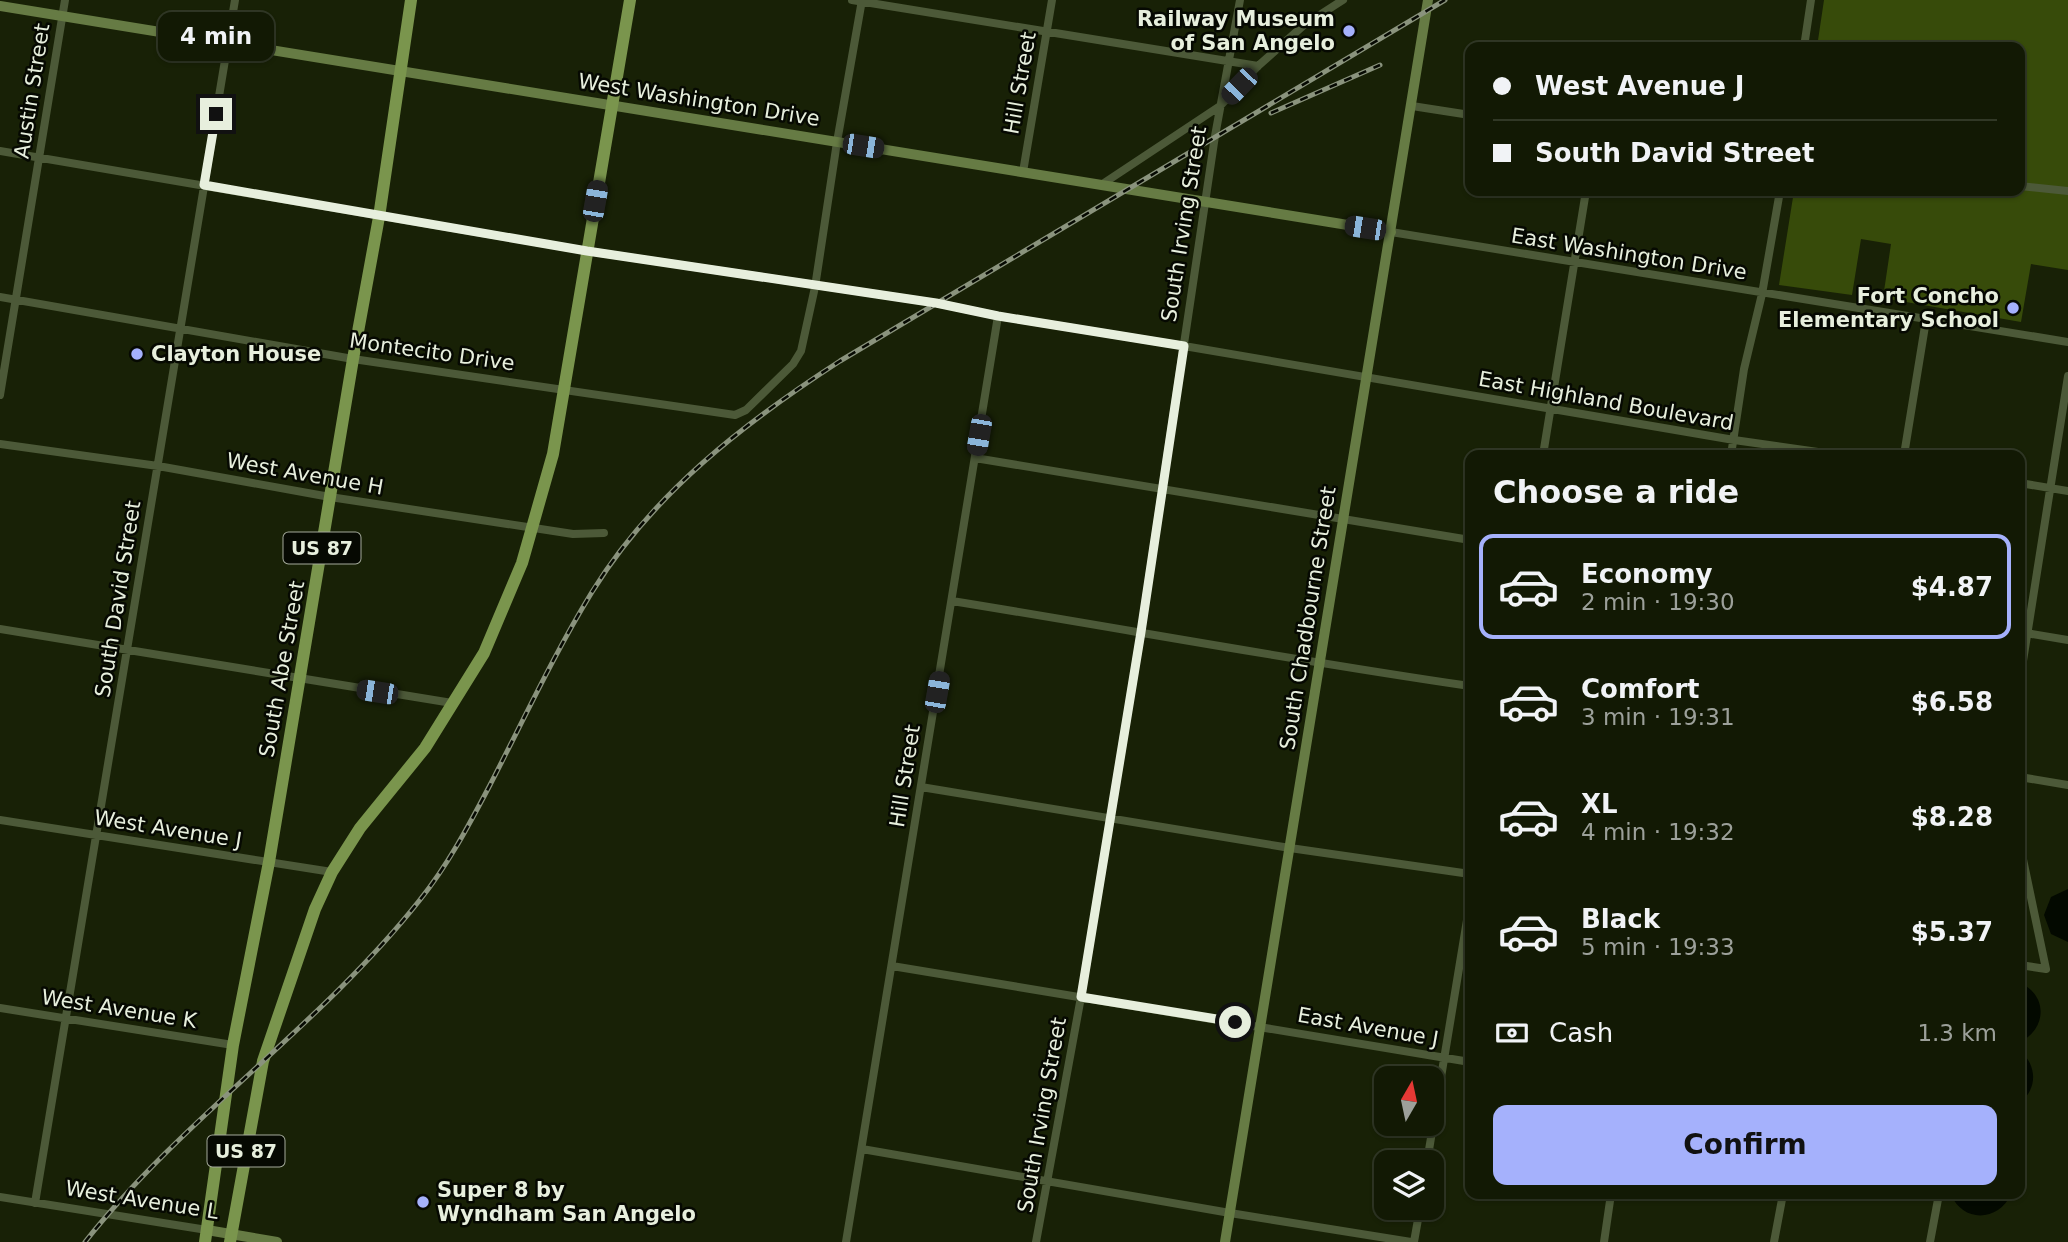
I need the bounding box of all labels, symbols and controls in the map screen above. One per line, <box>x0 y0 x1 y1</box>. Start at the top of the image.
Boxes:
place label: Railway Museum of San Angelo <box>1137 7 1335 55</box>
callout: 4 min <box>158 12 274 61</box>
street label: Austin Street <box>9 22 55 160</box>
text: 4 min <box>180 23 252 49</box>
marker: Railway Museum of San Angelo <box>1341 23 1357 39</box>
street label: Hill Street <box>999 30 1041 136</box>
car <box>1217 64 1262 108</box>
street label: West Washington Drive <box>576 69 822 131</box>
text: West Avenue J <box>1535 71 1745 101</box>
route end <box>200 98 232 130</box>
street label: South Irving Street <box>1157 124 1211 324</box>
car <box>841 132 886 160</box>
text: South David Street <box>1535 138 1814 168</box>
car <box>582 178 609 224</box>
car <box>1343 214 1388 242</box>
street label: East Washington Drive <box>1510 224 1748 284</box>
place label: Fort Concho Elementary School <box>1778 284 1999 332</box>
marker: Fort Concho Elementary School <box>2005 300 2021 316</box>
street label: Montecito Drive <box>348 329 516 375</box>
place label: Clayton House <box>151 342 321 366</box>
marker: Clayton House <box>129 346 145 362</box>
street label: East Highland Boulevard <box>1477 367 1735 435</box>
car <box>966 412 993 458</box>
street label: West Avenue H <box>225 448 385 500</box>
text: Choose a ride <box>1493 473 1739 511</box>
street label: South Chadbourne Street <box>1275 485 1341 751</box>
street label: South David Street <box>91 499 145 699</box>
road number: US 87 <box>284 533 360 564</box>
icon: car <box>1497 555 1560 618</box>
text: Economy <box>1581 559 1712 589</box>
text: $4.87 <box>1911 572 1993 602</box>
street label: South Abe Street <box>255 579 309 759</box>
text: 2 min · 19:30 <box>1581 589 1735 615</box>
car <box>924 669 951 715</box>
icon: car <box>1497 670 1560 733</box>
text: Comfort <box>1581 674 1699 704</box>
car <box>355 678 400 706</box>
text: $6.58 <box>1911 687 1993 717</box>
text: 3 min · 19:31 <box>1581 704 1735 730</box>
street label: Hill Street <box>885 723 925 829</box>
icon: car <box>1497 785 1560 848</box>
text: XL <box>1581 789 1618 819</box>
text: $8.28 <box>1911 802 1993 832</box>
street label: West Avenue J <box>92 805 244 853</box>
text: 4 min · 19:32 <box>1581 819 1735 845</box>
icon: car <box>1497 900 1560 963</box>
text: Black <box>1581 904 1660 934</box>
text: $5.37 <box>1911 917 1993 947</box>
text: 5 min · 19:33 <box>1581 934 1735 960</box>
street label: West Avenue K <box>40 985 200 1033</box>
street label: East Avenue J <box>1296 1003 1440 1051</box>
route start <box>1219 1006 1251 1038</box>
icon: cash <box>1493 1014 1531 1052</box>
street label: South Irving Street <box>1013 1015 1071 1215</box>
text: Cash <box>1549 1018 1613 1048</box>
text: 1.3 km <box>1917 1020 1997 1046</box>
north arrow <box>1374 1066 1444 1136</box>
map controls <box>1374 1066 1444 1220</box>
button: Confirm <box>1493 1105 1997 1185</box>
road number: US 87 <box>208 1135 284 1166</box>
button: layers <box>1374 1150 1444 1220</box>
street label: West Avenue L <box>64 1176 221 1224</box>
place label: Super 8 by Wyndham San Angelo <box>437 1178 696 1226</box>
marker: Super 8 by Wyndham San Angelo <box>415 1194 431 1210</box>

